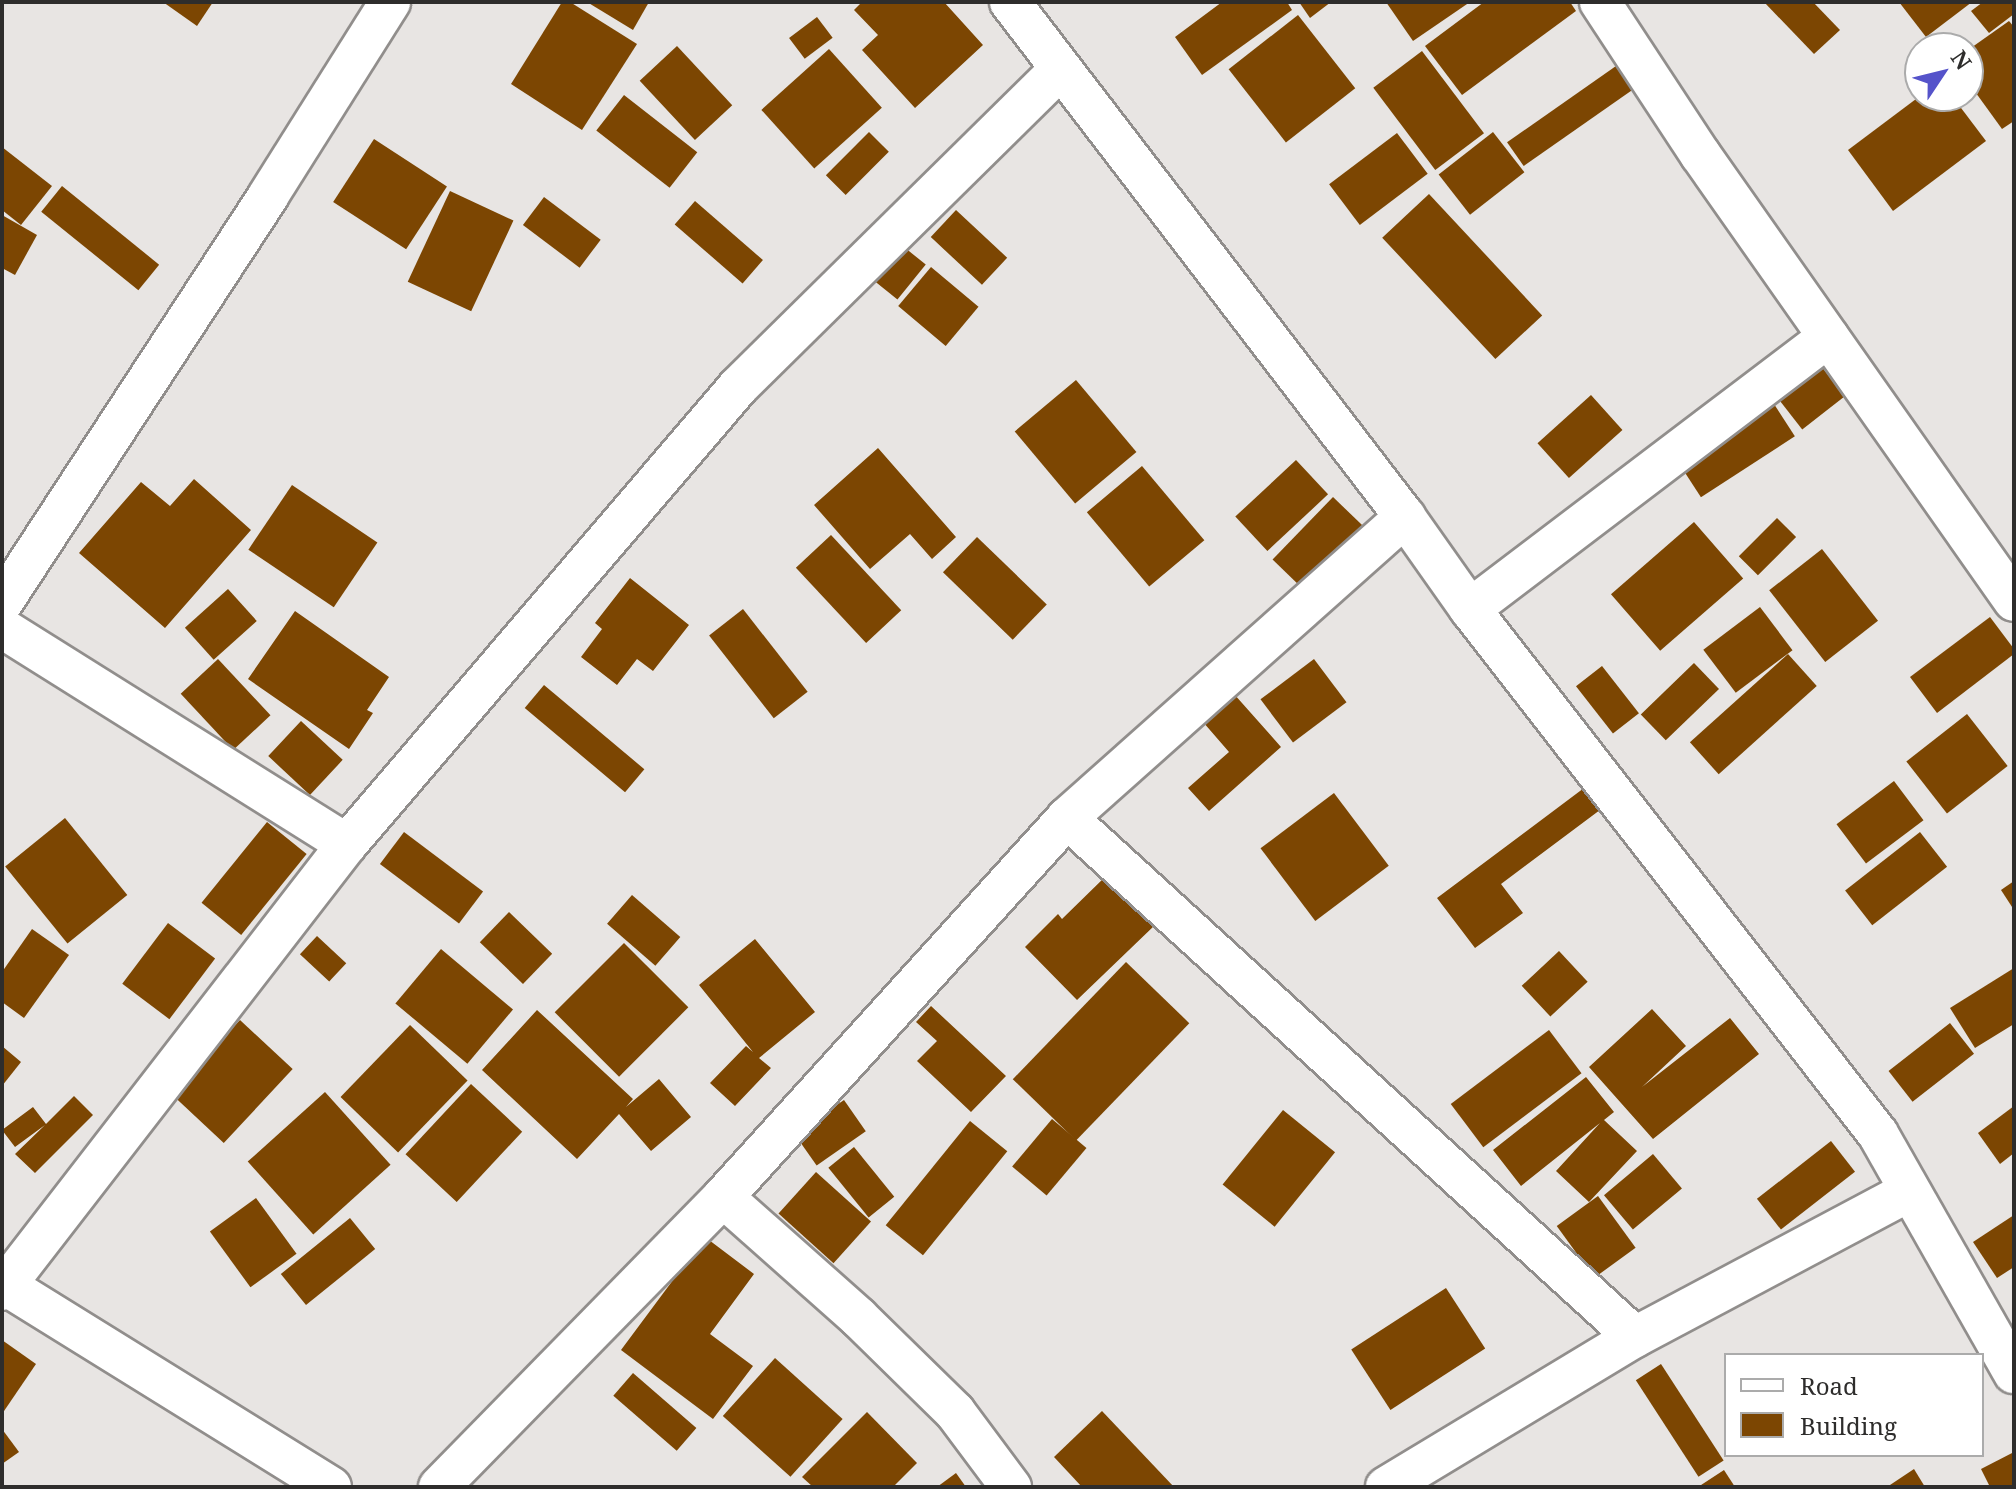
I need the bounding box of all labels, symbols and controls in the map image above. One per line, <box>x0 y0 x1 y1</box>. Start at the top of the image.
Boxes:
north arrow <box>1904 32 1984 112</box>
text: N <box>1945 44 1979 75</box>
legend <box>1724 1353 1984 1457</box>
text: Road <box>1800 1369 1858 1402</box>
text: Building <box>1800 1409 1897 1442</box>

